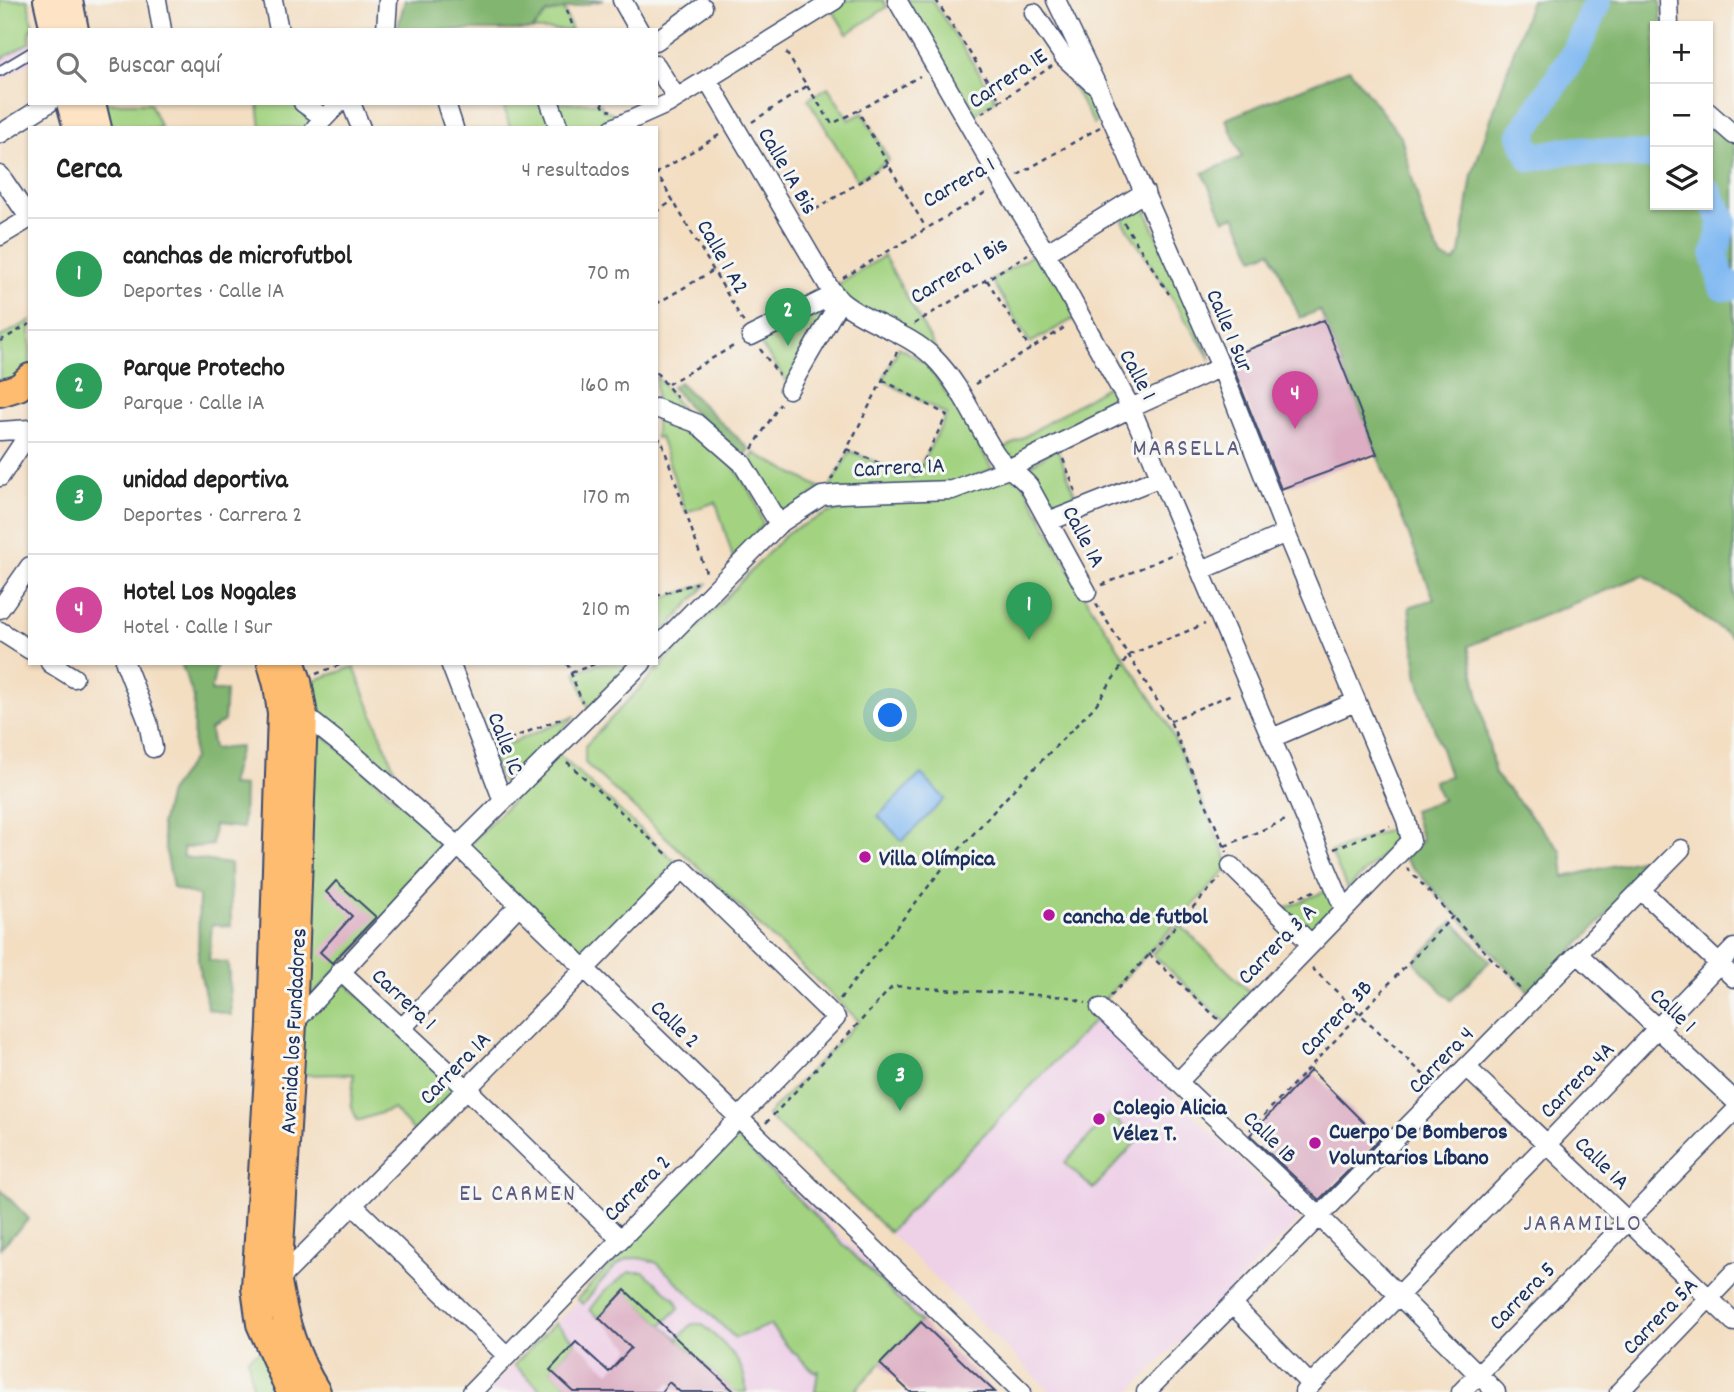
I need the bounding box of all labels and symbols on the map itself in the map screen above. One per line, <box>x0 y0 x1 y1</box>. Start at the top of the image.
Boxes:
street label: Carrera 1E <box>963 41 1056 119</box>
street label: Calle 1A Bis <box>748 122 824 222</box>
street label: Carrera 1 <box>917 150 1002 218</box>
street label: Calle 1 A2 <box>686 214 756 301</box>
street label: Carrera 1 Bis <box>905 230 1015 314</box>
street label: Calle 1 Sur <box>1196 285 1260 378</box>
pin: 2 <box>765 288 811 346</box>
street label: Calle 1 <box>1109 344 1163 407</box>
pin: 4 <box>1272 371 1318 429</box>
district label: MARSELLA <box>1132 433 1242 467</box>
street label: Carrera 1A <box>853 451 946 488</box>
street label: Calle 1A <box>1052 501 1112 575</box>
pin: 1 <box>1006 582 1052 640</box>
your location <box>873 698 907 732</box>
street label: Calle 1C <box>477 708 531 780</box>
place label: Villa Olímpica <box>879 844 996 877</box>
marker: Villa Olímpica <box>857 849 873 865</box>
street label: Carrera 3 A <box>1231 897 1326 994</box>
place label: cancha de futbol <box>1063 902 1208 935</box>
marker: cancha de futbol <box>1041 907 1057 923</box>
street label: Avenida los Fundadores <box>274 927 317 1135</box>
street label: Carrera 1 <box>362 962 443 1040</box>
street label: Carrera 3B <box>1293 973 1382 1065</box>
street label: Calle 1 <box>1641 981 1702 1042</box>
street label: Calle 2 <box>641 993 706 1058</box>
street label: Carrera 4 <box>1402 1020 1483 1103</box>
street label: Carrera 1A <box>413 1025 500 1114</box>
street label: Carrera 4A <box>1533 1035 1624 1127</box>
pin: 3 <box>877 1053 923 1111</box>
place label: Colegio Alicia Vélez T. <box>1113 1093 1228 1152</box>
street label: Calle 1B <box>1234 1104 1303 1173</box>
marker: Colegio Alicia Vélez T. <box>1091 1111 1107 1127</box>
place label: Cuerpo De Bomberos Voluntarios Líbano <box>1329 1117 1508 1176</box>
street label: Calle 1A <box>1565 1130 1636 1199</box>
marker: Cuerpo De Bomberos Voluntarios Líbano <box>1307 1135 1323 1151</box>
street label: Carrera 2 <box>597 1148 680 1231</box>
district label: EL CARMEN <box>459 1178 577 1212</box>
district label: JARAMILLO <box>1523 1208 1643 1242</box>
street label: Carrera 5 <box>1482 1256 1565 1339</box>
street label: Carrera 5A <box>1616 1271 1707 1364</box>

